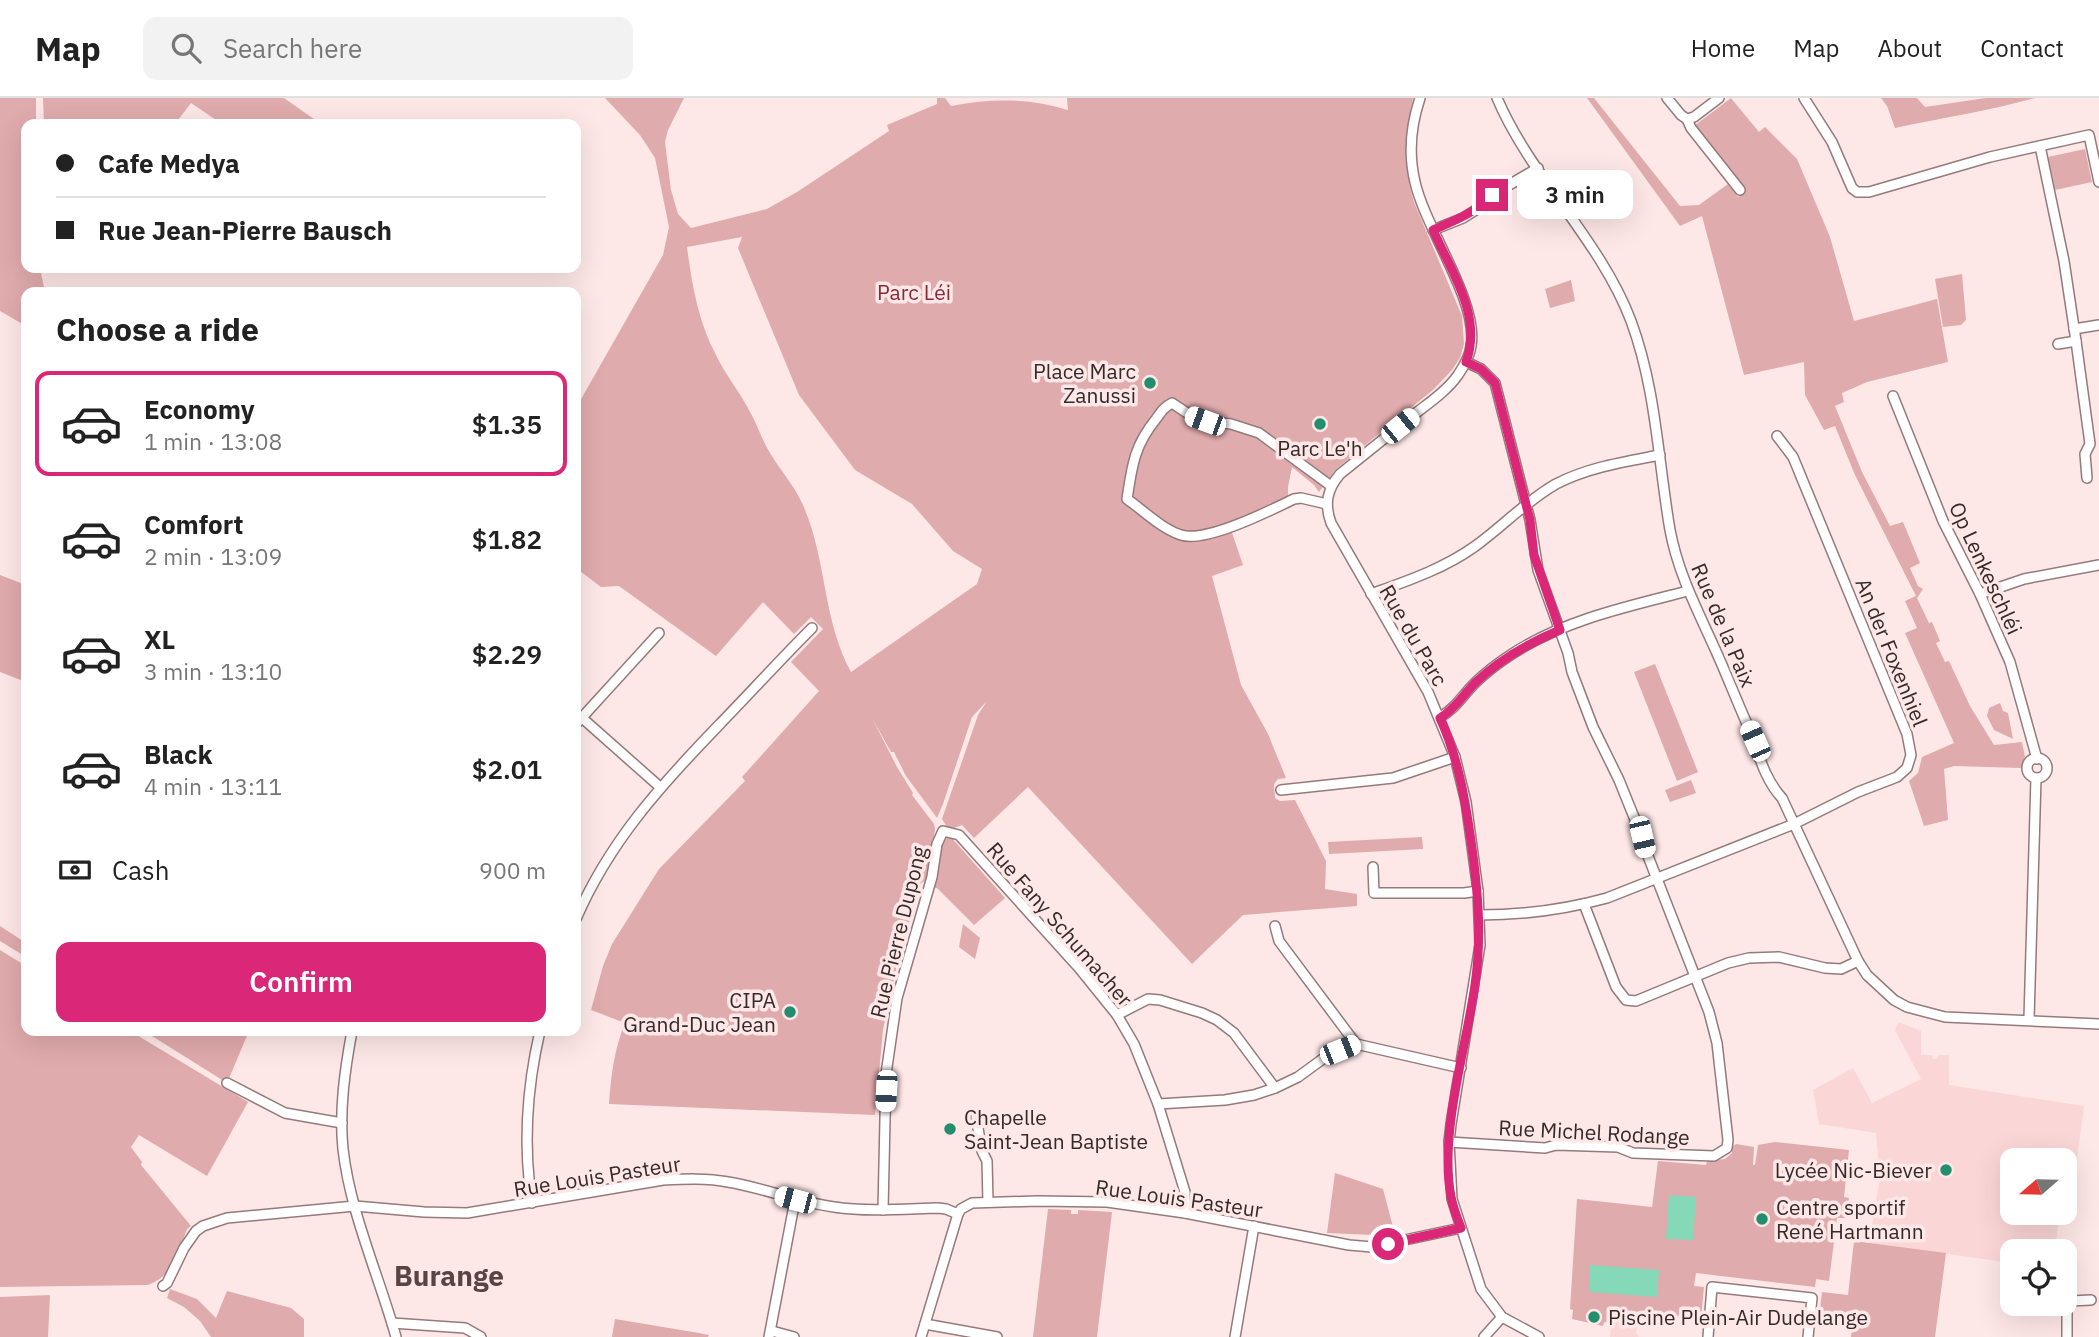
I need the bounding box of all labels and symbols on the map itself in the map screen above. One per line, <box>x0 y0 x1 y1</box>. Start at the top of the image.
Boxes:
callout: 3 min <box>1516 170 1632 220</box>
route end <box>1476 179 1508 211</box>
park label: Parc Léi <box>877 278 951 306</box>
place label: Place Marc Zanussi <box>1033 357 1136 409</box>
marker: Place Marc Zanussi <box>1142 375 1158 391</box>
car <box>1182 404 1229 438</box>
car <box>1378 405 1423 447</box>
marker: Parc Le'h <box>1312 416 1328 432</box>
place label: Parc Le'h <box>1277 434 1363 462</box>
street label: Op Lenkeschléi <box>1943 497 2029 639</box>
street label: Rue de la Paix <box>1685 559 1763 692</box>
street label: An der Foxenhiel <box>1849 574 1935 731</box>
street label: Rue du Parc <box>1374 579 1454 691</box>
car <box>1737 718 1774 764</box>
car <box>1628 814 1657 860</box>
street label: Rue Fany Schumacher <box>981 836 1139 1012</box>
street label: Rue Pierre Dupong <box>863 843 933 1021</box>
place label: CIPA Grand-Duc Jean <box>623 986 776 1038</box>
marker: CIPA Grand-Duc Jean <box>782 1004 798 1020</box>
car <box>1317 1032 1364 1068</box>
car <box>875 1069 898 1113</box>
place label: Chapelle Saint-Jean Baptiste <box>964 1103 1148 1155</box>
street label: Rue Michel Rodange <box>1498 1113 1690 1151</box>
marker: Chapelle Saint-Jean Baptiste <box>942 1121 958 1137</box>
north arrow <box>2000 1148 2077 1225</box>
street label: Rue Louis Pasteur <box>512 1149 683 1203</box>
place label: Lycée Nic-Biever <box>1775 1156 1932 1184</box>
marker: Lycée Nic-Biever <box>1938 1162 1954 1178</box>
street label: Rue Louis Pasteur <box>1094 1172 1265 1224</box>
car <box>772 1184 819 1216</box>
place label: Centre sportif René Hartmann <box>1776 1193 1924 1245</box>
marker: Centre sportif René Hartmann <box>1754 1211 1770 1227</box>
route start <box>1372 1228 1404 1260</box>
district label: Burange <box>394 1257 504 1294</box>
place label: Piscine Plein-Air Dudelange <box>1608 1303 1868 1331</box>
marker: Piscine Plein-Air Dudelange <box>1586 1309 1602 1325</box>

